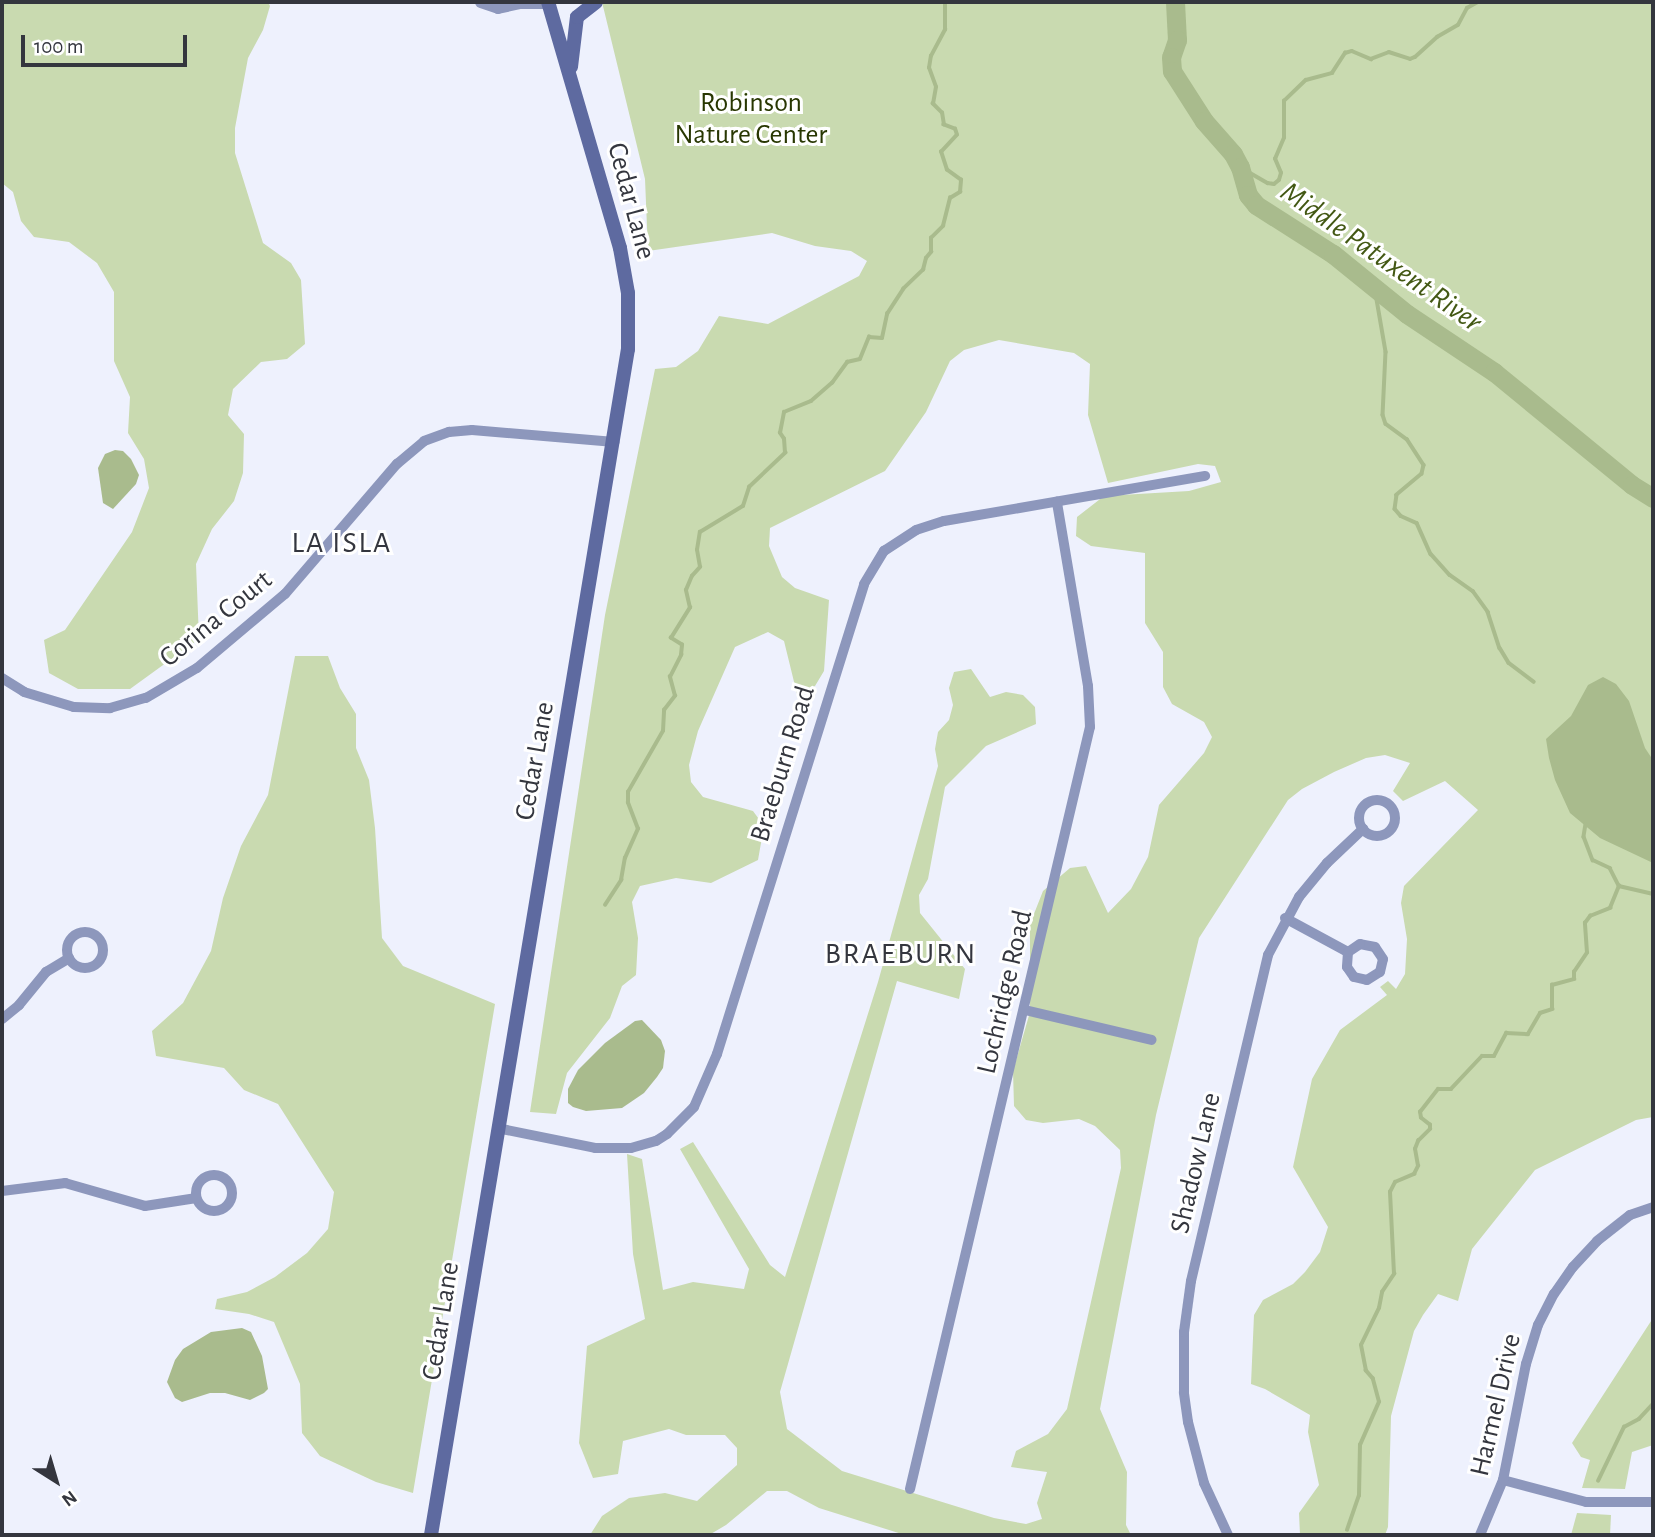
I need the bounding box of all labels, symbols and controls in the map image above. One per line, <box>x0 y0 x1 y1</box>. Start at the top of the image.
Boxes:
scale bar <box>24 21 191 65</box>
text: 100 m <box>34 36 84 57</box>
park label: Robinson Nature Center <box>675 86 827 152</box>
street label: Cedar Lane <box>599 139 663 263</box>
water label: Middle Patuxent River <box>1273 174 1489 340</box>
district label: LA ISLA <box>292 525 392 561</box>
street label: Corina Court <box>153 563 279 675</box>
street label: Braeburn Road <box>743 682 823 846</box>
street label: Cedar Lane <box>508 699 562 823</box>
street label: Lochridge Road <box>970 907 1040 1077</box>
district label: BRAEBURN <box>826 936 976 972</box>
street label: Shadow Lane <box>1163 1089 1229 1237</box>
street label: Cedar Lane <box>415 1259 467 1383</box>
street label: Harmel Drive <box>1463 1330 1529 1480</box>
north arrow <box>21 1446 91 1516</box>
text: N <box>58 1487 80 1510</box>

